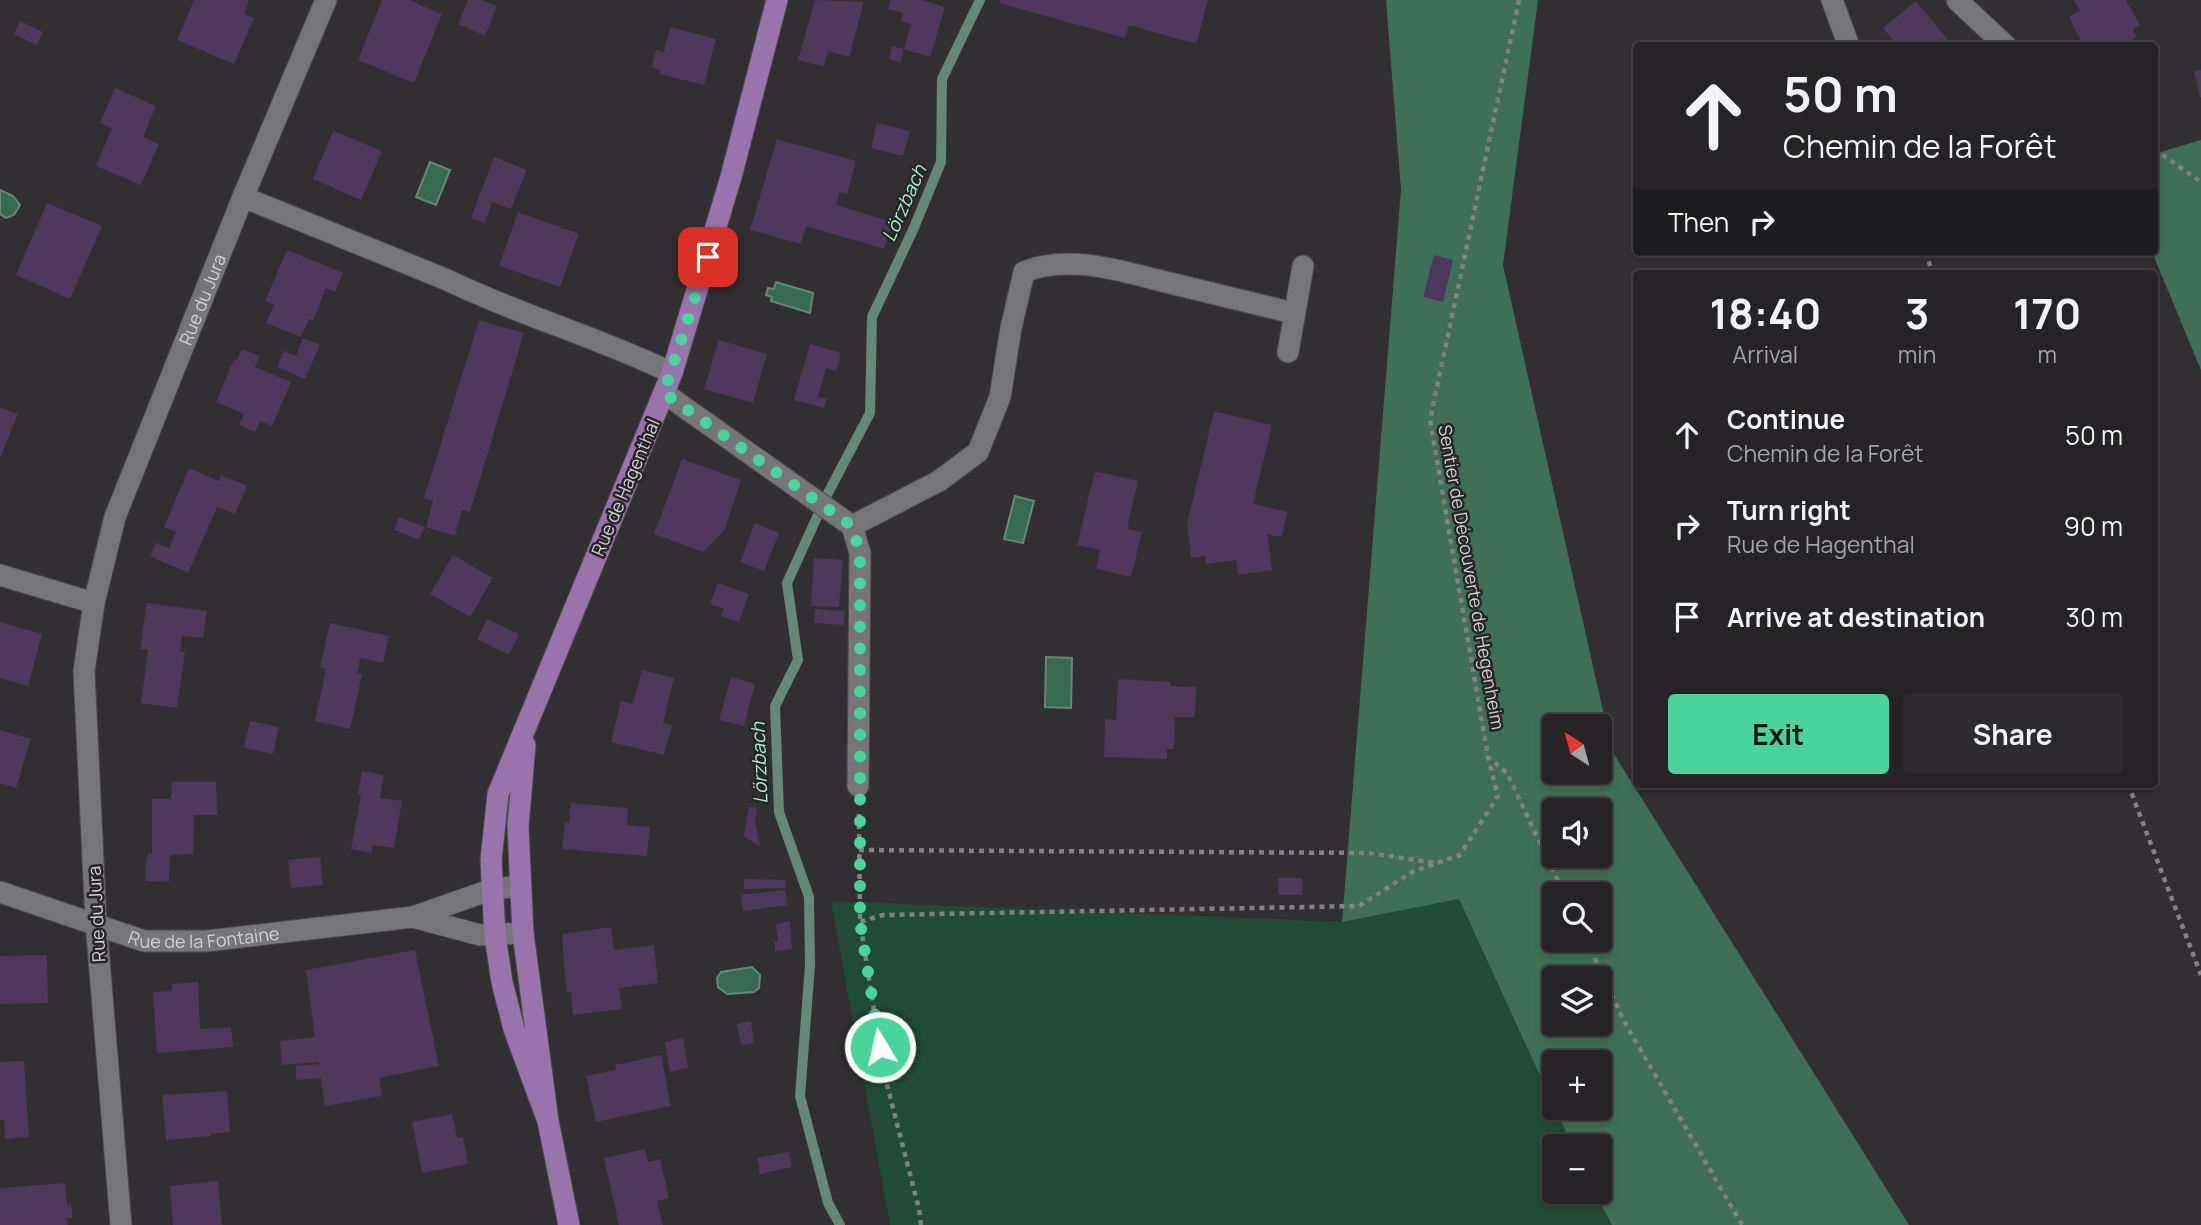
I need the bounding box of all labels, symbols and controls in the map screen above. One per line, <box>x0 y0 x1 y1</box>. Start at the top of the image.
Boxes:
text: 50 m <box>1783 60 1898 127</box>
icon: ahead <box>1668 70 1759 161</box>
text: Chemin de la Forêt <box>1783 124 2056 168</box>
water label: Lörzbach <box>876 160 933 246</box>
icon: right <box>1743 203 1781 241</box>
text: Then <box>1668 204 1729 240</box>
pin <box>678 227 738 287</box>
icon: arrive <box>689 238 727 276</box>
street label: Rue du Jura <box>173 250 231 349</box>
text: 18:40 <box>1710 284 1821 342</box>
text: 3 <box>1905 284 1929 342</box>
text: 170 <box>2013 284 2081 342</box>
text: Arrival <box>1733 338 1798 370</box>
text: min <box>1898 338 1936 370</box>
text: m <box>2037 338 2057 370</box>
text: Continue <box>1727 401 1845 437</box>
street label: Rue de Hagenthal <box>585 415 665 559</box>
icon: ahead <box>1668 416 1706 454</box>
text: 50 m <box>2065 417 2123 453</box>
street label: Sentier de Découverte de Hegenheim <box>1433 423 1511 731</box>
text: Chemin de la Forêt <box>1727 437 1924 469</box>
text: Turn right <box>1727 492 1851 528</box>
icon: right <box>1668 507 1706 545</box>
text: 90 m <box>2064 508 2123 544</box>
text: Rue de Hagenthal <box>1727 528 1915 560</box>
icon: arrive <box>1668 598 1706 636</box>
text: Arrive at destination <box>1727 599 1985 635</box>
text: 30 m <box>2066 599 2123 635</box>
button: Exit <box>1668 694 1889 774</box>
button: Share <box>1903 694 2123 774</box>
north arrow <box>1542 714 1612 784</box>
map controls <box>1542 714 1612 1204</box>
water label: Lörzbach <box>745 721 773 804</box>
button: sound <box>1542 798 1612 868</box>
street label: Rue du Jura <box>81 865 111 963</box>
button: search <box>1542 882 1612 952</box>
street label: Rue de la Fontaine <box>125 921 281 953</box>
button: layers <box>1542 966 1612 1036</box>
position arrow <box>843 1010 917 1084</box>
button: + <box>1542 1050 1612 1120</box>
button: − <box>1542 1134 1612 1204</box>

